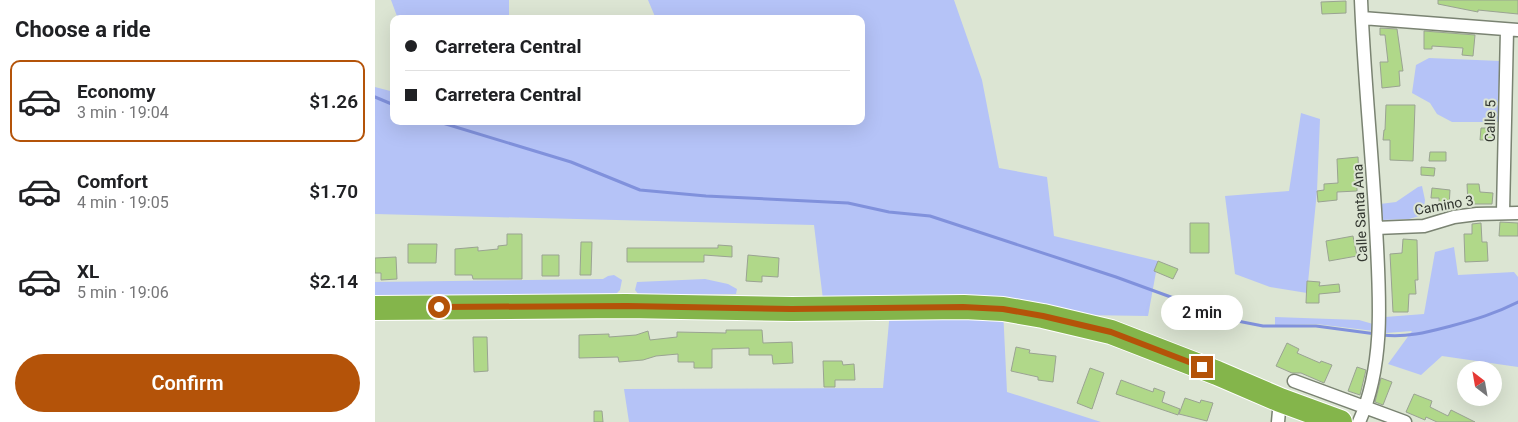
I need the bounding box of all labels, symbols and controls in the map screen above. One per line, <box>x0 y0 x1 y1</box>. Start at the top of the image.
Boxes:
text: Choose a ride <box>15 17 151 42</box>
text: Carretera Central <box>435 35 581 58</box>
icon: car <box>17 79 62 124</box>
text: Economy <box>77 80 156 103</box>
text: Carretera Central <box>435 83 581 106</box>
text: $1.26 <box>309 90 358 113</box>
street label: Calle 5 <box>1482 100 1498 142</box>
text: 3 min · 19:04 <box>77 103 169 122</box>
street label: Calle Santa Ana <box>1349 164 1371 262</box>
icon: car <box>17 169 62 214</box>
text: Comfort <box>77 170 148 193</box>
text: $1.70 <box>309 180 358 203</box>
street label: Camino 3 <box>1413 192 1475 218</box>
text: 4 min · 19:05 <box>77 193 169 212</box>
icon: car <box>17 259 62 304</box>
text: XL <box>77 260 99 283</box>
text: $2.14 <box>309 270 358 293</box>
text: 5 min · 19:06 <box>77 283 169 302</box>
callout: 2 min <box>1161 294 1243 330</box>
route start <box>428 296 450 318</box>
text: 2 min <box>1182 303 1222 322</box>
button: Confirm <box>15 354 360 412</box>
route end <box>1191 356 1213 378</box>
north arrow <box>1457 361 1503 406</box>
map controls <box>1457 361 1502 406</box>

